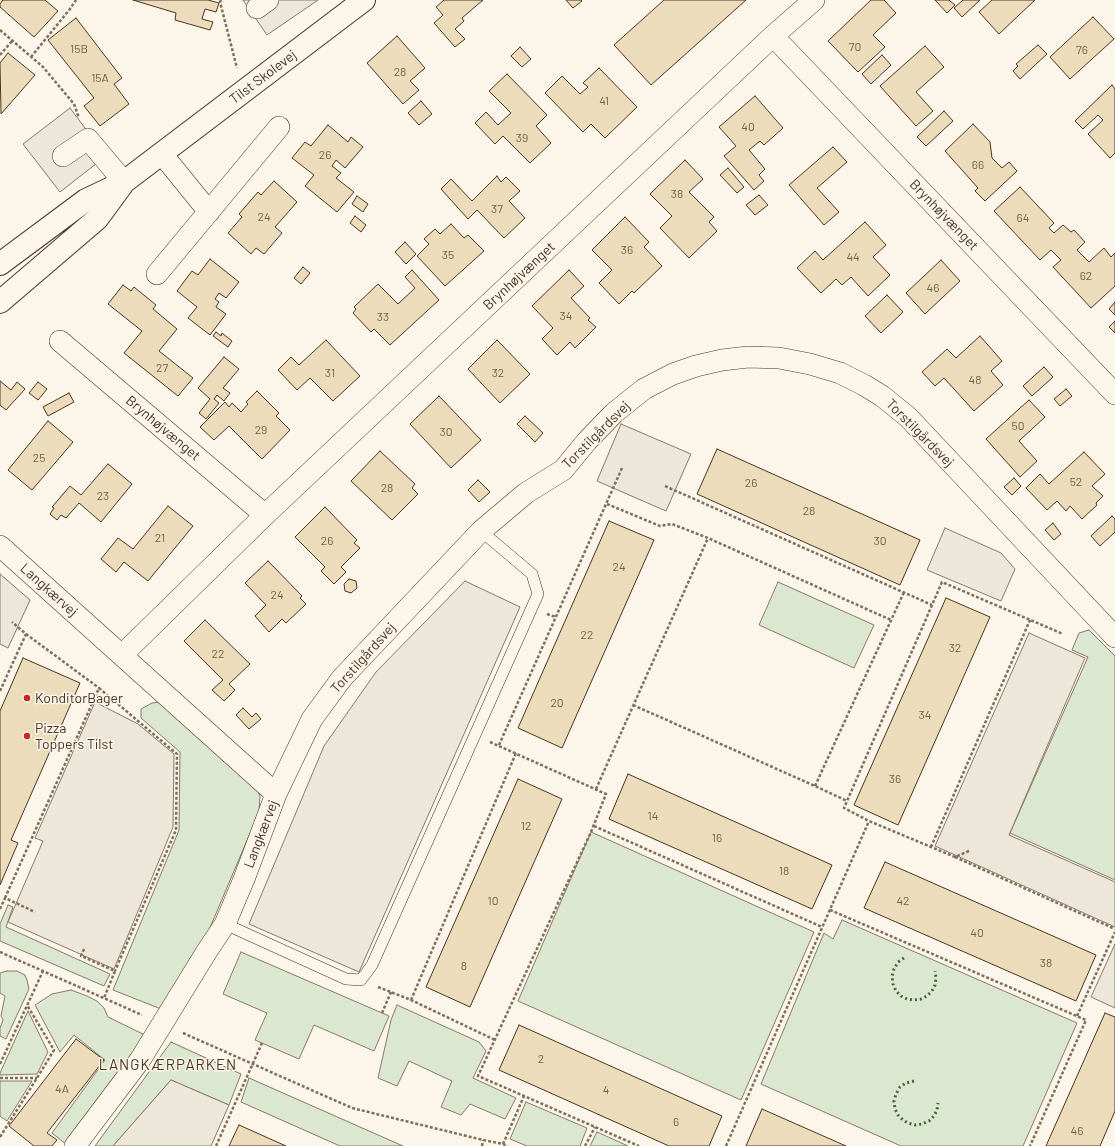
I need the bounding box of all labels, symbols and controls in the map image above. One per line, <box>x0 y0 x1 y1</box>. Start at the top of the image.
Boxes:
house number: 70 <box>849 40 861 54</box>
house number: 15B <box>70 42 88 56</box>
house number: 76 <box>1076 43 1088 57</box>
street label: Tilst Skolevej <box>226 46 300 108</box>
house number: 28 <box>394 65 406 79</box>
house number: 15A <box>91 71 109 85</box>
house number: 41 <box>599 94 609 108</box>
house number: 40 <box>741 120 755 134</box>
house number: 39 <box>516 131 528 145</box>
house number: 26 <box>319 148 331 162</box>
house number: 66 <box>972 158 984 172</box>
street label: Brynhøjvænget <box>906 176 982 254</box>
house number: 38 <box>671 187 683 201</box>
house number: 37 <box>491 202 503 216</box>
house number: 24 <box>257 210 271 224</box>
house number: 64 <box>1017 211 1029 225</box>
street label: Brynhøjvænget <box>480 238 558 314</box>
house number: 36 <box>621 243 633 257</box>
house number: 35 <box>442 248 454 262</box>
house number: 44 <box>846 250 860 264</box>
house number: 62 <box>1080 269 1092 283</box>
house number: 46 <box>927 281 939 295</box>
house number: 34 <box>560 309 572 323</box>
house number: 33 <box>377 310 389 324</box>
house number: 27 <box>156 361 168 375</box>
house number: 31 <box>325 366 335 380</box>
house number: 32 <box>492 366 504 380</box>
house number: 48 <box>969 373 981 387</box>
street label: Brynhøjvænget <box>122 392 204 464</box>
street label: Torstilgårdsvej <box>883 396 957 470</box>
street label: Torstilgårdsvej <box>559 398 633 472</box>
house number: 50 <box>1012 419 1024 433</box>
house number: 29 <box>255 423 267 437</box>
house number: 30 <box>440 425 452 439</box>
house number: 25 <box>33 451 45 465</box>
house number: 52 <box>1070 475 1082 489</box>
house number: 26 <box>745 476 757 490</box>
house number: 28 <box>381 481 393 495</box>
house number: 23 <box>97 489 109 503</box>
house number: 28 <box>803 504 815 518</box>
house number: 21 <box>155 531 165 545</box>
house number: 26 <box>321 534 333 548</box>
house number: 30 <box>874 534 886 548</box>
street label: Langkærvej <box>17 560 81 620</box>
house number: 24 <box>612 560 626 574</box>
house number: 24 <box>270 588 284 602</box>
street label: Torstilgårdsvej <box>327 619 399 697</box>
house number: 22 <box>581 628 593 642</box>
house number: 32 <box>949 641 961 655</box>
house number: 22 <box>212 647 224 661</box>
place label: KonditorBager <box>35 690 123 706</box>
marker: KonditorBager <box>22 693 32 703</box>
house number: 20 <box>550 696 564 710</box>
house number: 34 <box>919 708 931 722</box>
place label: Pizza Toppers Tilst <box>35 720 113 752</box>
marker: Pizza Toppers Tilst <box>22 731 32 741</box>
house number: 36 <box>889 772 901 786</box>
street label: Langkærvej <box>240 798 282 870</box>
house number: 14 <box>648 809 658 823</box>
house number: 12 <box>521 819 531 833</box>
house number: 16 <box>712 831 722 845</box>
house number: 18 <box>779 864 789 878</box>
house number: 10 <box>488 894 498 908</box>
house number: 42 <box>896 894 910 908</box>
house number: 40 <box>970 926 984 940</box>
house number: 38 <box>1040 956 1052 970</box>
house number: 8 <box>461 959 467 973</box>
house number: 2 <box>538 1052 544 1066</box>
district label: LANGKÆRPARKEN <box>99 1056 237 1074</box>
house number: 4A <box>55 1082 69 1096</box>
house number: 4 <box>603 1083 609 1097</box>
house number: 6 <box>673 1115 679 1129</box>
house number: 46 <box>1071 1124 1083 1138</box>

